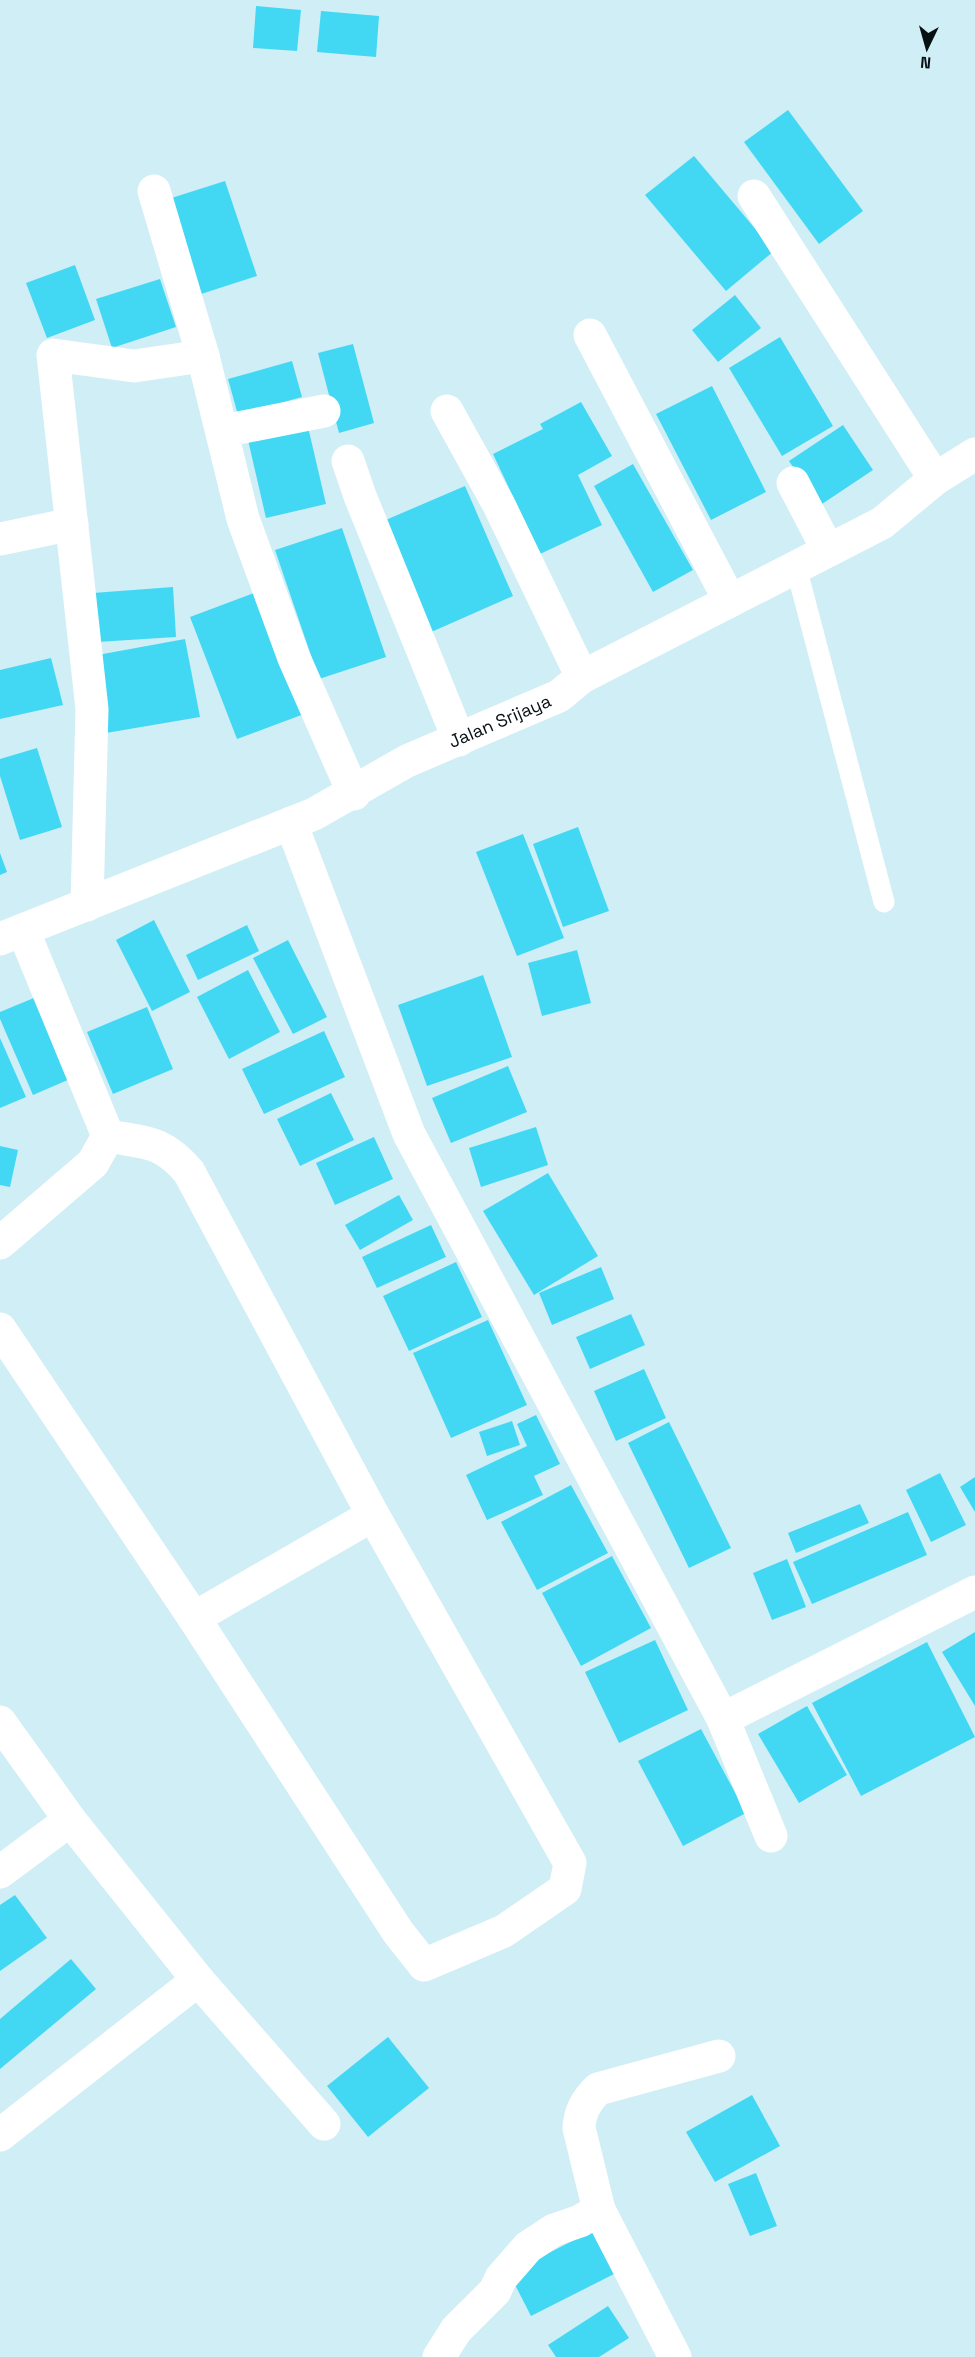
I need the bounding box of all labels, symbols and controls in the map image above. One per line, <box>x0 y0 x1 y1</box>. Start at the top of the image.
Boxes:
north arrow <box>897 18 957 78</box>
text: N <box>919 52 932 73</box>
street label: Jalan Srijaya <box>445 689 554 753</box>

